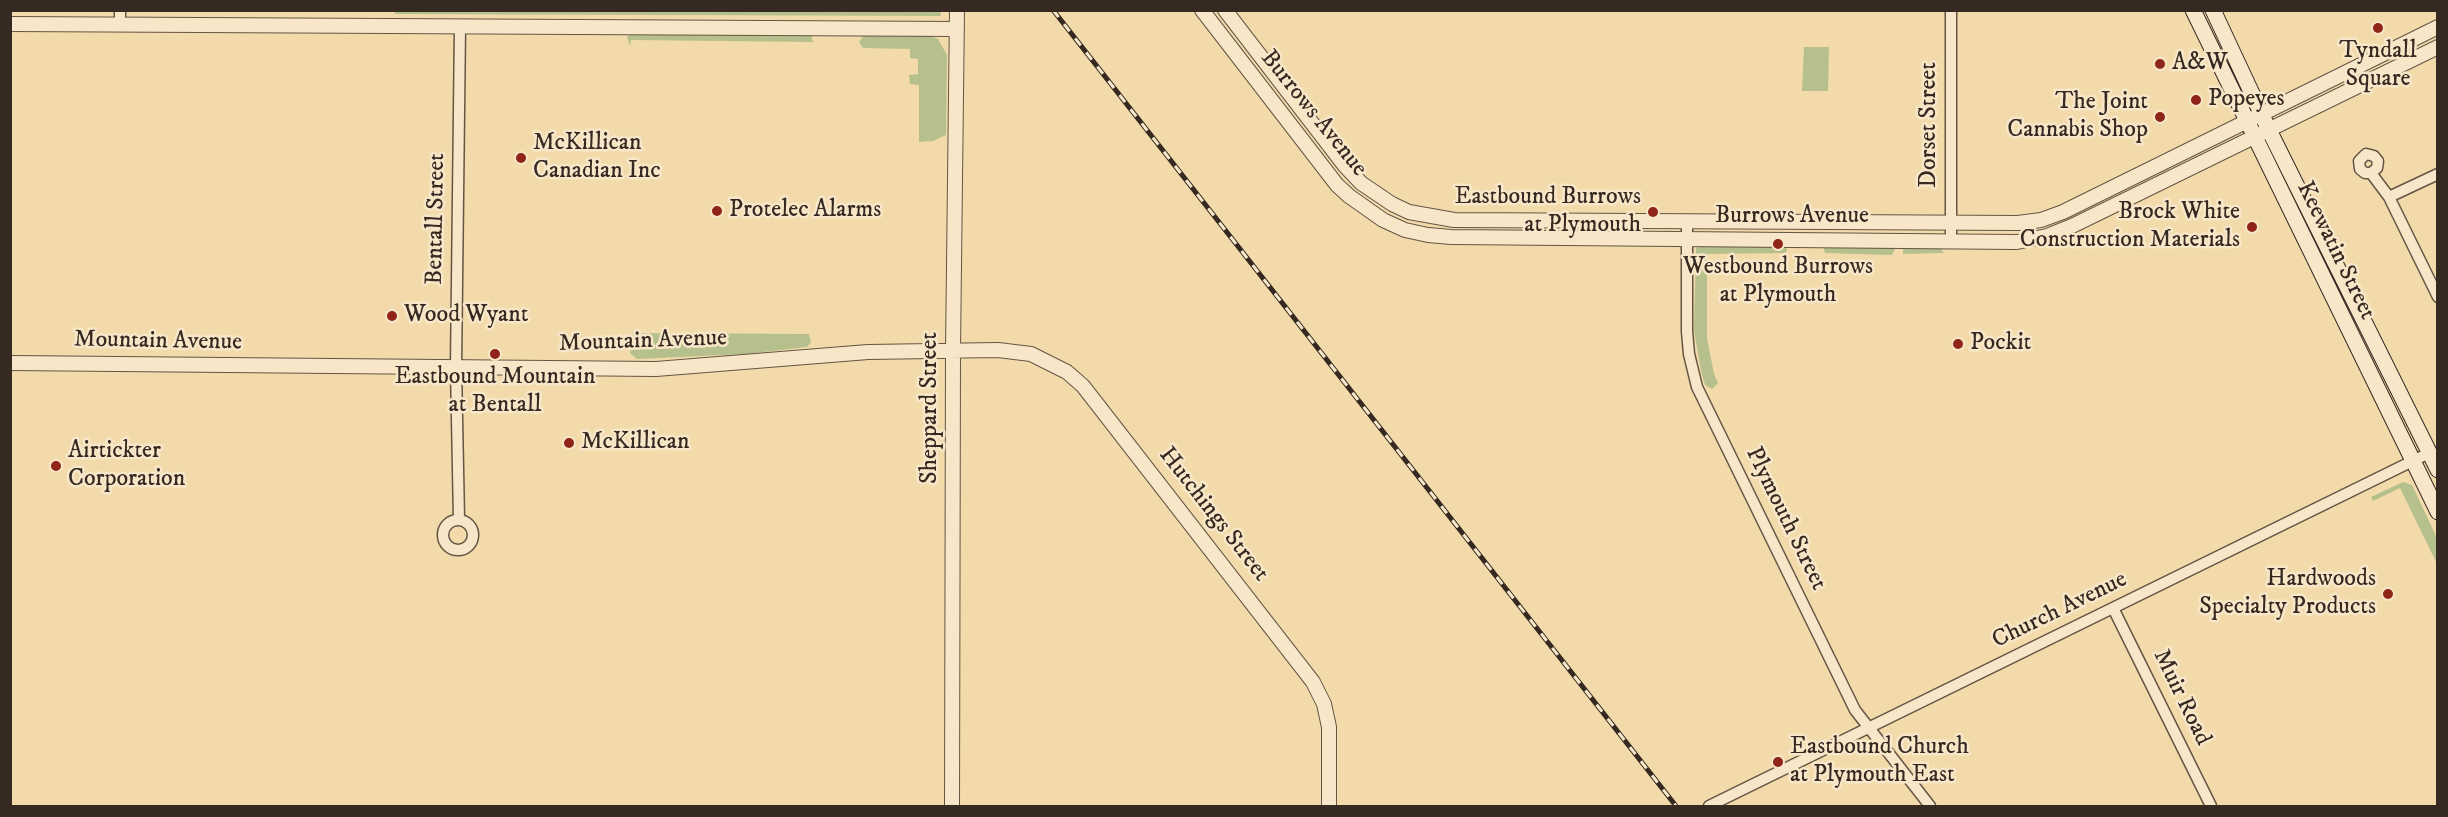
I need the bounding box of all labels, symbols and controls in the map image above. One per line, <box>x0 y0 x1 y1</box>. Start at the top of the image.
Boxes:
marker: Tyndall Square <box>2371 21 2385 35</box>
place label: Tyndall Square <box>2339 38 2417 94</box>
street label: Burrows Avenue <box>1253 45 1373 183</box>
place label: A&W <box>2172 50 2228 78</box>
marker: A&W <box>2153 57 2167 71</box>
street label: Dorset Street <box>1916 62 1944 188</box>
place label: Popeyes <box>2208 86 2284 114</box>
place label: The Joint Cannabis Shop <box>2007 89 2148 145</box>
marker: Popeyes <box>2189 93 2203 107</box>
marker: The Joint Cannabis Shop <box>2153 110 2167 124</box>
place label: McKillican Canadian Inc <box>533 130 661 186</box>
marker: McKillican Canadian Inc <box>514 151 528 165</box>
street label: Bentall Street <box>421 153 453 285</box>
street label: Keewatin Street <box>2289 177 2381 325</box>
place label: Eastbound Burrows at Plymouth <box>1454 184 1641 240</box>
place label: Protelec Alarms <box>729 197 881 225</box>
place label: Brock White Construction Materials <box>2020 199 2240 255</box>
street label: Burrows Avenue <box>1715 203 1869 231</box>
marker: Protelec Alarms <box>710 204 724 218</box>
marker: Eastbound Burrows at Plymouth <box>1646 205 1660 219</box>
marker: Brock White Construction Materials <box>2245 220 2259 234</box>
marker: Westbound Burrows at Plymouth <box>1771 237 1785 251</box>
place label: Westbound Burrows at Plymouth <box>1683 254 1873 310</box>
place label: Wood Wyant <box>404 302 528 330</box>
marker: Wood Wyant <box>385 309 399 323</box>
street label: Mountain Avenue <box>558 325 728 359</box>
street label: Mountain Avenue <box>74 326 242 358</box>
place label: Pockit <box>1970 330 2031 358</box>
street label: Sheppard Street <box>917 332 945 484</box>
marker: Pockit <box>1951 337 1965 351</box>
marker: Eastbound Mountain at Bentall <box>488 347 502 361</box>
place label: Eastbound Mountain at Bentall <box>395 364 595 420</box>
place label: McKillican <box>581 429 690 457</box>
marker: McKillican <box>562 436 576 450</box>
place label: Airtickter Corporation <box>68 438 185 494</box>
street label: Hutchings Street <box>1152 442 1274 588</box>
street label: Plymouth Street <box>1738 443 1832 595</box>
marker: Airtickter Corporation <box>49 459 63 473</box>
street label: Church Avenue <box>1988 566 2132 656</box>
place label: Hardwoods Specialty Products <box>2199 566 2376 622</box>
marker: Hardwoods Specialty Products <box>2381 587 2395 601</box>
street label: Muir Road <box>2145 645 2217 751</box>
place label: Eastbound Church at Plymouth East <box>1790 734 1969 790</box>
marker: Eastbound Church at Plymouth East <box>1771 755 1785 769</box>

